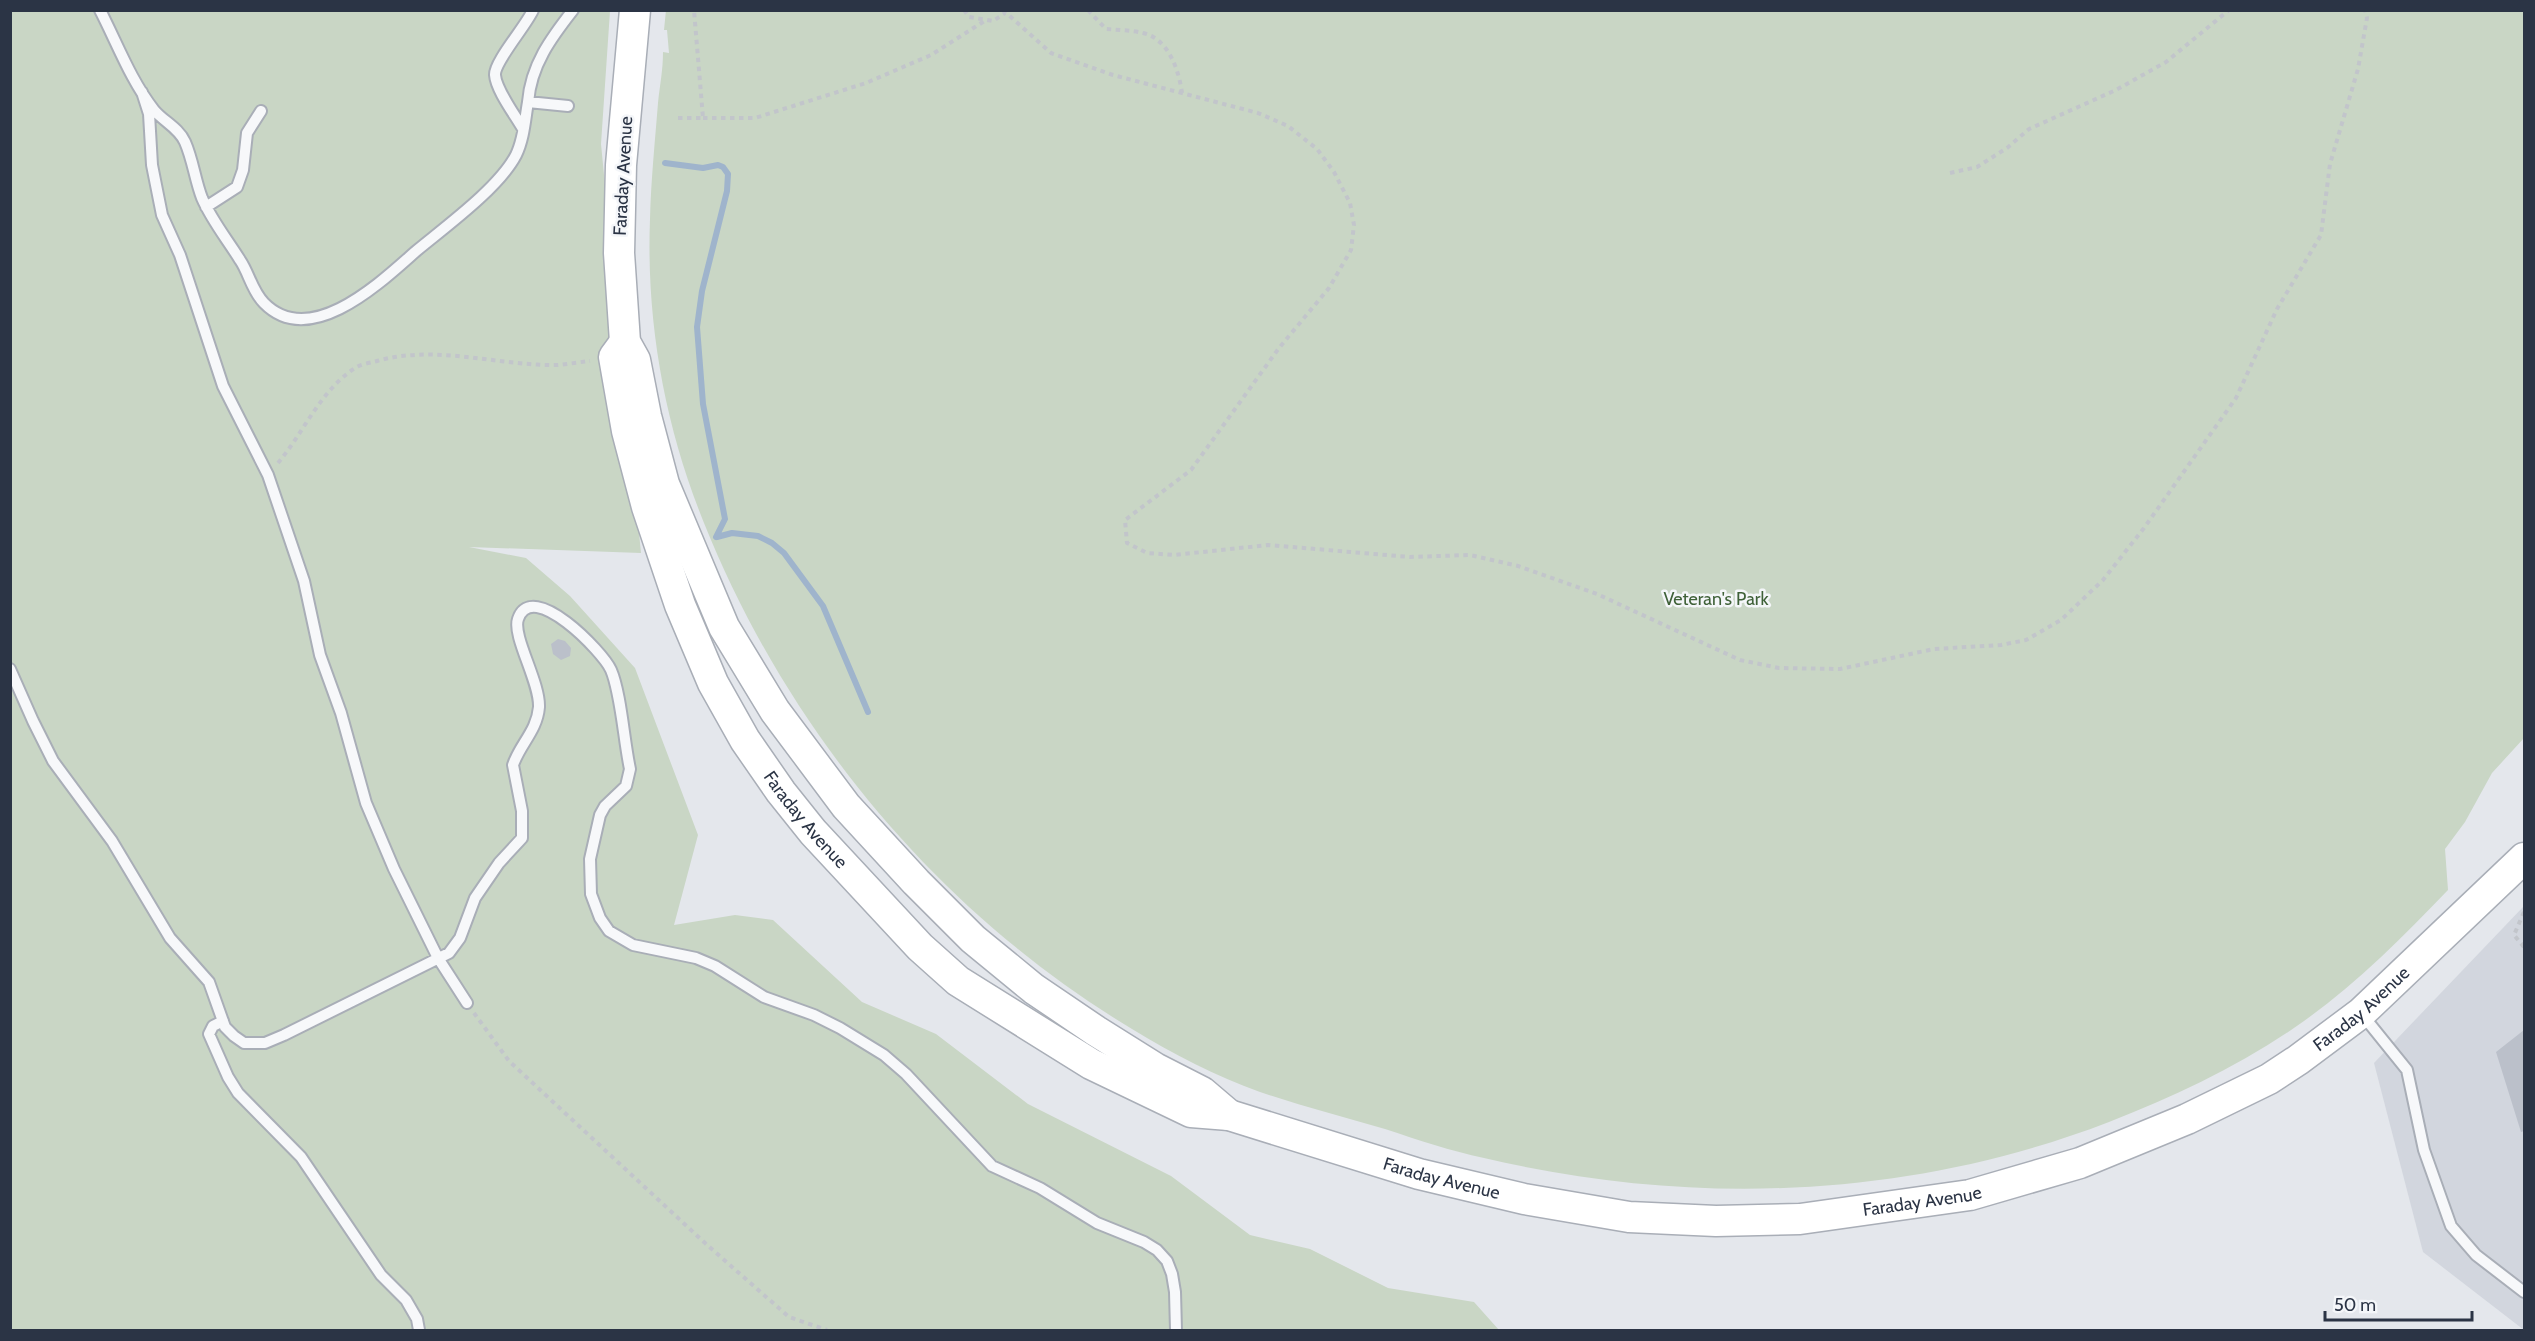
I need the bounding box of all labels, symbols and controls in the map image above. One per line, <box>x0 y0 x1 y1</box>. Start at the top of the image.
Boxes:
street label: Faraday Avenue <box>609 116 637 236</box>
park label: Veteran's Park <box>1663 588 1769 610</box>
street label: Faraday Avenue <box>759 767 852 873</box>
street label: Faraday Avenue <box>2309 962 2414 1056</box>
street label: Faraday Avenue <box>1380 1153 1502 1204</box>
street label: Faraday Avenue <box>1861 1181 1984 1221</box>
scale bar <box>2325 1284 2472 1322</box>
text: 50 m <box>2334 1294 2376 1316</box>

